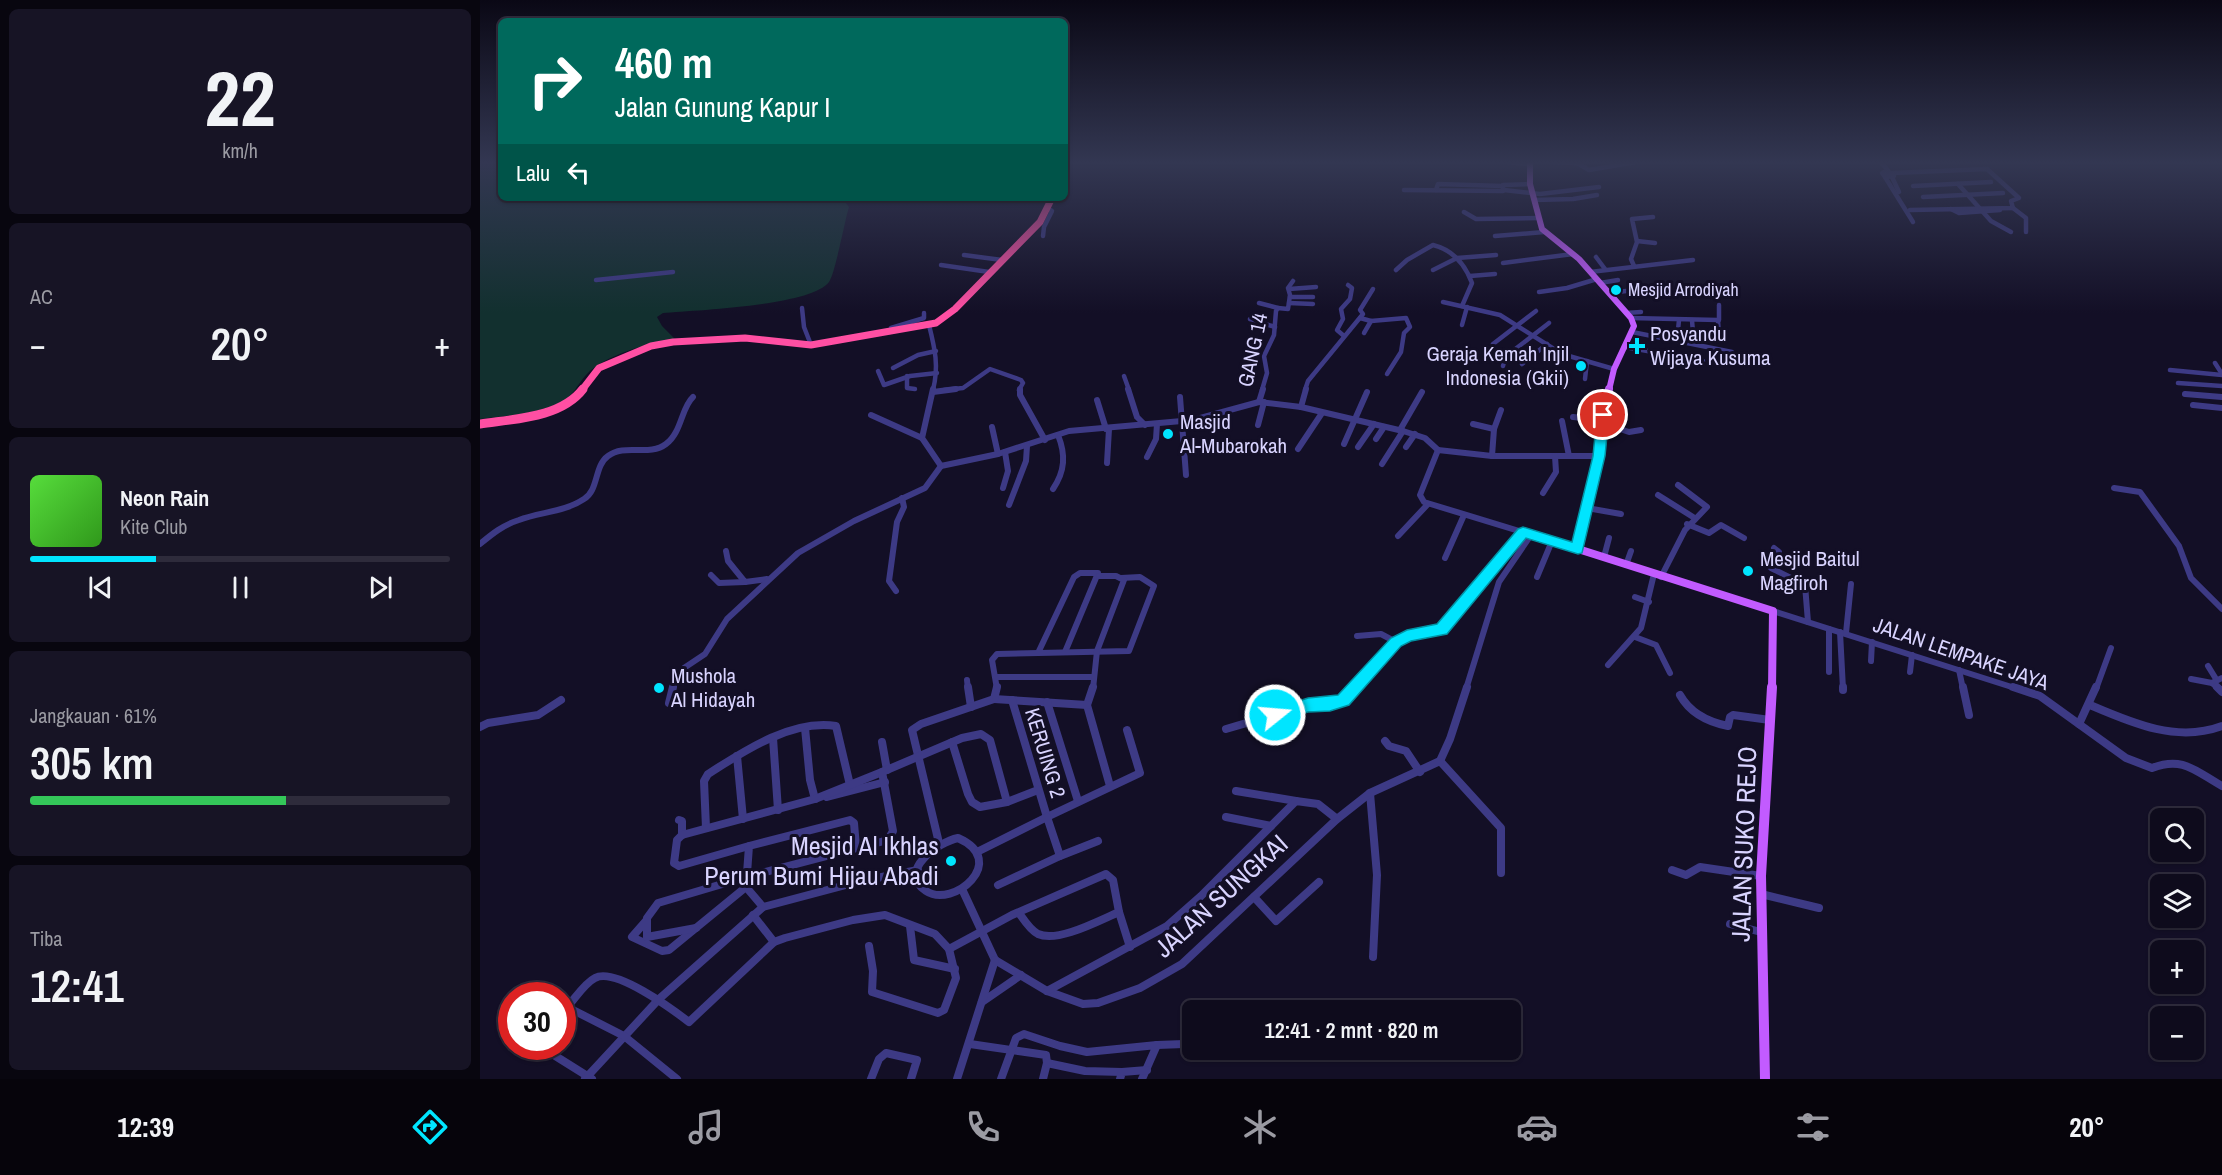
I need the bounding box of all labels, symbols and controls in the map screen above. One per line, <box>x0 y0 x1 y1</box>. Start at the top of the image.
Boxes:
text: 460 m <box>615 35 713 91</box>
icon: right <box>516 42 594 120</box>
text: 22 <box>204 45 276 150</box>
text: Jalan Gunung Kapur I <box>615 89 830 125</box>
text: km/h <box>222 137 258 164</box>
icon: left <box>562 156 595 189</box>
text: Lalu <box>516 158 550 188</box>
place label: Mesjid Arrodiyah <box>1628 277 1739 302</box>
text: AC <box>30 283 53 310</box>
marker: Mesjid Arrodiyah <box>1609 283 1623 297</box>
street label: GANG 14 <box>1231 310 1275 389</box>
text: 20° <box>210 313 270 374</box>
place label: Posyandu Wijaya Kusuma <box>1650 319 1771 372</box>
text: − <box>30 322 46 366</box>
text: + <box>434 322 450 366</box>
marker: Posyandu Wijaya Kusuma <box>1628 337 1646 355</box>
place label: Geraja Kemah Injil Indonesia (Gkii) <box>1426 339 1569 392</box>
marker: Geraja Kemah Injil Indonesia (Gkii) <box>1574 359 1588 373</box>
pin <box>1577 389 1628 440</box>
icon: arrive <box>1586 398 1619 431</box>
place label: Masjid Al-Mubarokah <box>1179 407 1287 460</box>
marker: Masjid Al-Mubarokah <box>1161 427 1175 441</box>
text: Neon Rain <box>120 483 209 513</box>
text: Kite Club <box>120 513 187 540</box>
place label: Mesjid Baitul Magfiroh <box>1760 544 1860 597</box>
marker: Mesjid Baitul Magfiroh <box>1741 564 1755 578</box>
icon: previous <box>84 571 117 604</box>
icon: pause <box>224 571 257 604</box>
icon: next <box>364 571 397 604</box>
street label: JALAN LEMPAKE JAYA <box>1870 610 2053 697</box>
place label: Mushola Al Hidayah <box>670 661 755 714</box>
marker: Mushola Al Hidayah <box>652 681 666 695</box>
position arrow <box>1243 683 1307 747</box>
text: Jangkauan · 61% <box>30 702 157 729</box>
street label: KERUING 2 <box>1018 704 1073 801</box>
text: 305 km <box>30 732 154 793</box>
street label: JALAN SUKO REJO <box>1723 746 1764 942</box>
map controls <box>2150 808 2204 1060</box>
button: search <box>2150 808 2204 862</box>
street label: JALAN SUNGKAI <box>1146 826 1295 965</box>
place label: Mesjid Al Ikhlas Perum Bumi Hijau Abadi <box>704 828 939 893</box>
marker: Mesjid Al Ikhlas Perum Bumi Hijau Abadi <box>944 854 958 868</box>
button: layers <box>2150 874 2204 928</box>
text: Tiba <box>30 925 62 952</box>
button: + <box>2150 940 2204 994</box>
text: 12:41 <box>30 955 124 1016</box>
speed limit sign: 30 <box>498 982 576 1060</box>
button: − <box>2150 1006 2204 1060</box>
text: 12:41 · 2 mnt · 820 m <box>1265 1015 1438 1045</box>
icon: directions <box>409 1106 451 1148</box>
icon: music <box>685 1106 727 1148</box>
icon: phone <box>962 1106 1004 1148</box>
icon: climate <box>1239 1106 1281 1148</box>
icon: car <box>1516 1106 1558 1148</box>
icon: filters <box>1792 1106 1834 1148</box>
text: 12:39 <box>117 1109 174 1145</box>
text: 20° <box>2069 1109 2105 1145</box>

